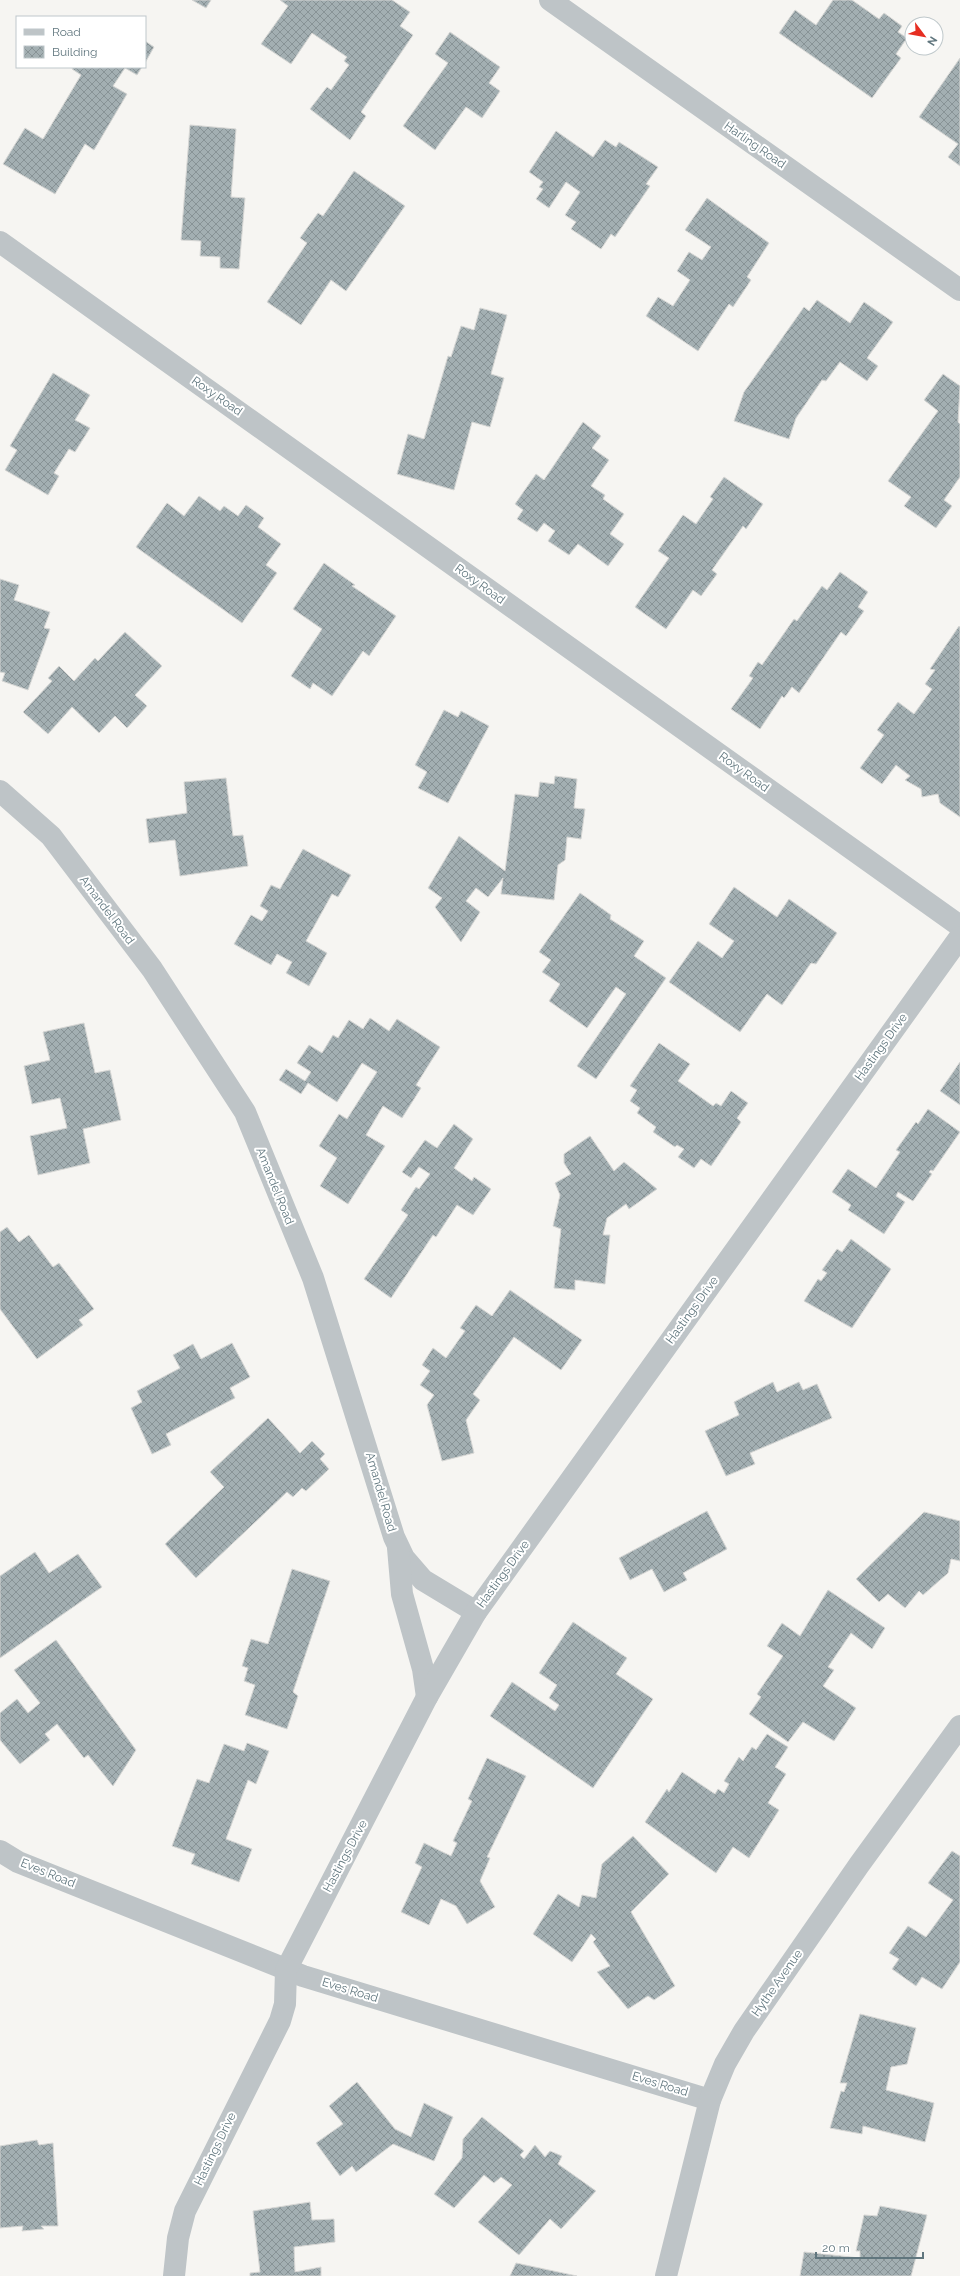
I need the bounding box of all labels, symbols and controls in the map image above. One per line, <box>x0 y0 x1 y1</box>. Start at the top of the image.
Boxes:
legend <box>16 16 146 68</box>
north arrow <box>904 16 944 56</box>
text: Road <box>52 25 81 39</box>
text: N <box>924 34 940 48</box>
text: Building <box>52 45 98 59</box>
street label: Harling Road <box>722 119 788 171</box>
street label: Roxy Road <box>189 373 245 419</box>
street label: Roxy Road <box>452 561 508 607</box>
street label: Roxy Road <box>716 749 772 795</box>
street label: Amandel Road <box>77 873 137 947</box>
street label: Hastings Drive <box>852 1011 910 1083</box>
street label: Amandel Road <box>253 1145 297 1227</box>
street label: Hastings Drive <box>663 1274 721 1346</box>
street label: Amandel Road <box>363 1451 399 1533</box>
street label: Hastings Drive <box>474 1538 532 1610</box>
street label: Hastings Drive <box>320 1818 370 1894</box>
street label: Eves Road <box>19 1856 77 1890</box>
street label: Hythe Avenue <box>749 1947 805 2019</box>
street label: Eves Road <box>320 1975 380 2005</box>
street label: Eves Road <box>630 2069 690 2099</box>
street label: Hastings Drive <box>191 2110 239 2188</box>
scale bar <box>816 2234 923 2260</box>
text: 20 m <box>822 2241 850 2255</box>

